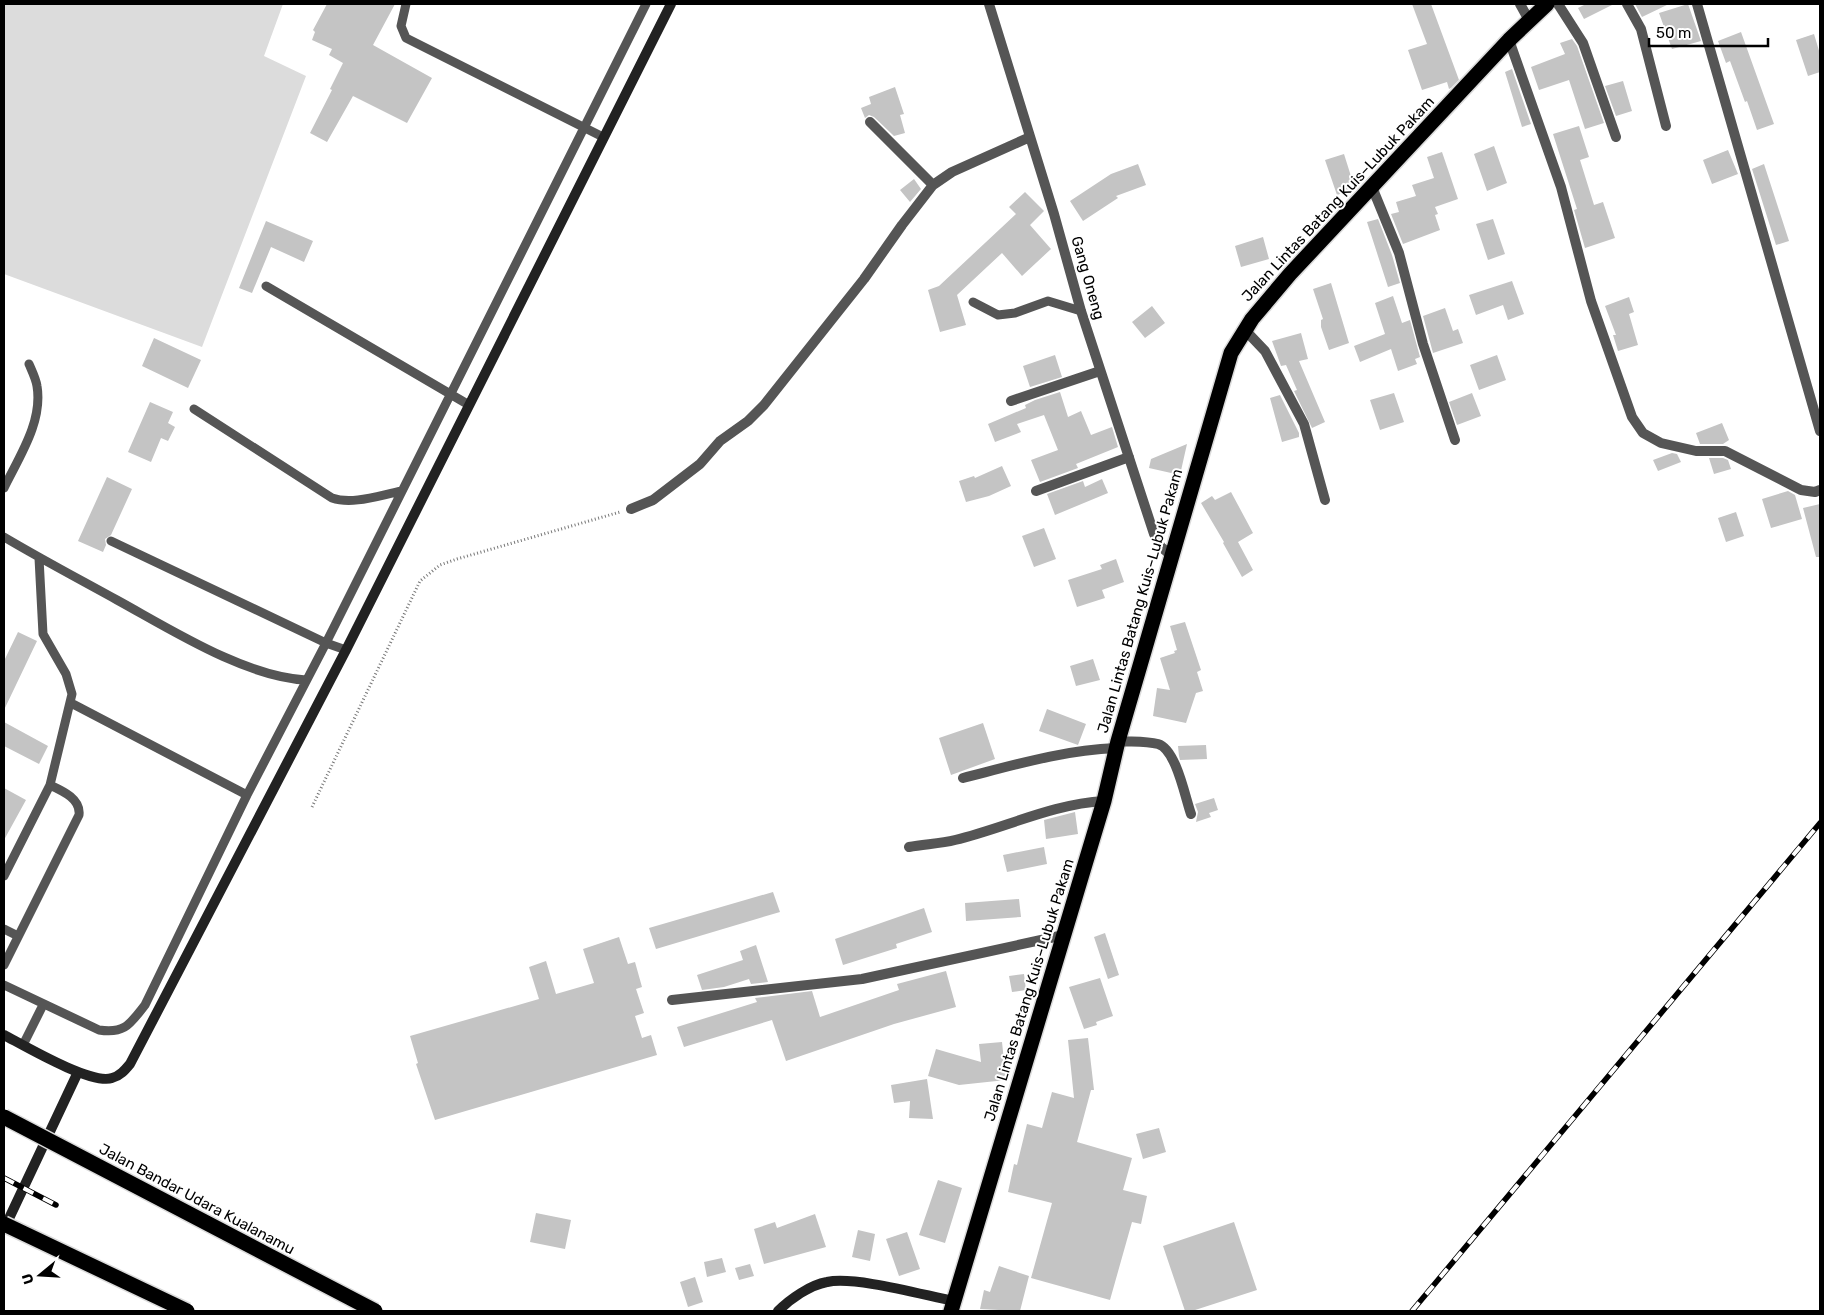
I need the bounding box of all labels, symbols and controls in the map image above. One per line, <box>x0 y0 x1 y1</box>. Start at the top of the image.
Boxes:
scale bar <box>1649 15 1768 47</box>
text: 50 m <box>1656 24 1691 42</box>
street label: Jalan Lintas Batang Kuis–Lubuk Pakam <box>1238 93 1438 305</box>
street label: Gang Oneng <box>1068 234 1108 322</box>
street label: Jalan Lintas Batang Kuis–Lubuk Pakam <box>1094 467 1186 735</box>
street label: Jalan Lintas Batang Kuis–Lubuk Pakam <box>980 856 1078 1124</box>
street label: Jalan Bandar Udara Kualanamu <box>96 1140 298 1258</box>
north arrow <box>15 1250 65 1300</box>
text: U <box>18 1271 38 1286</box>

